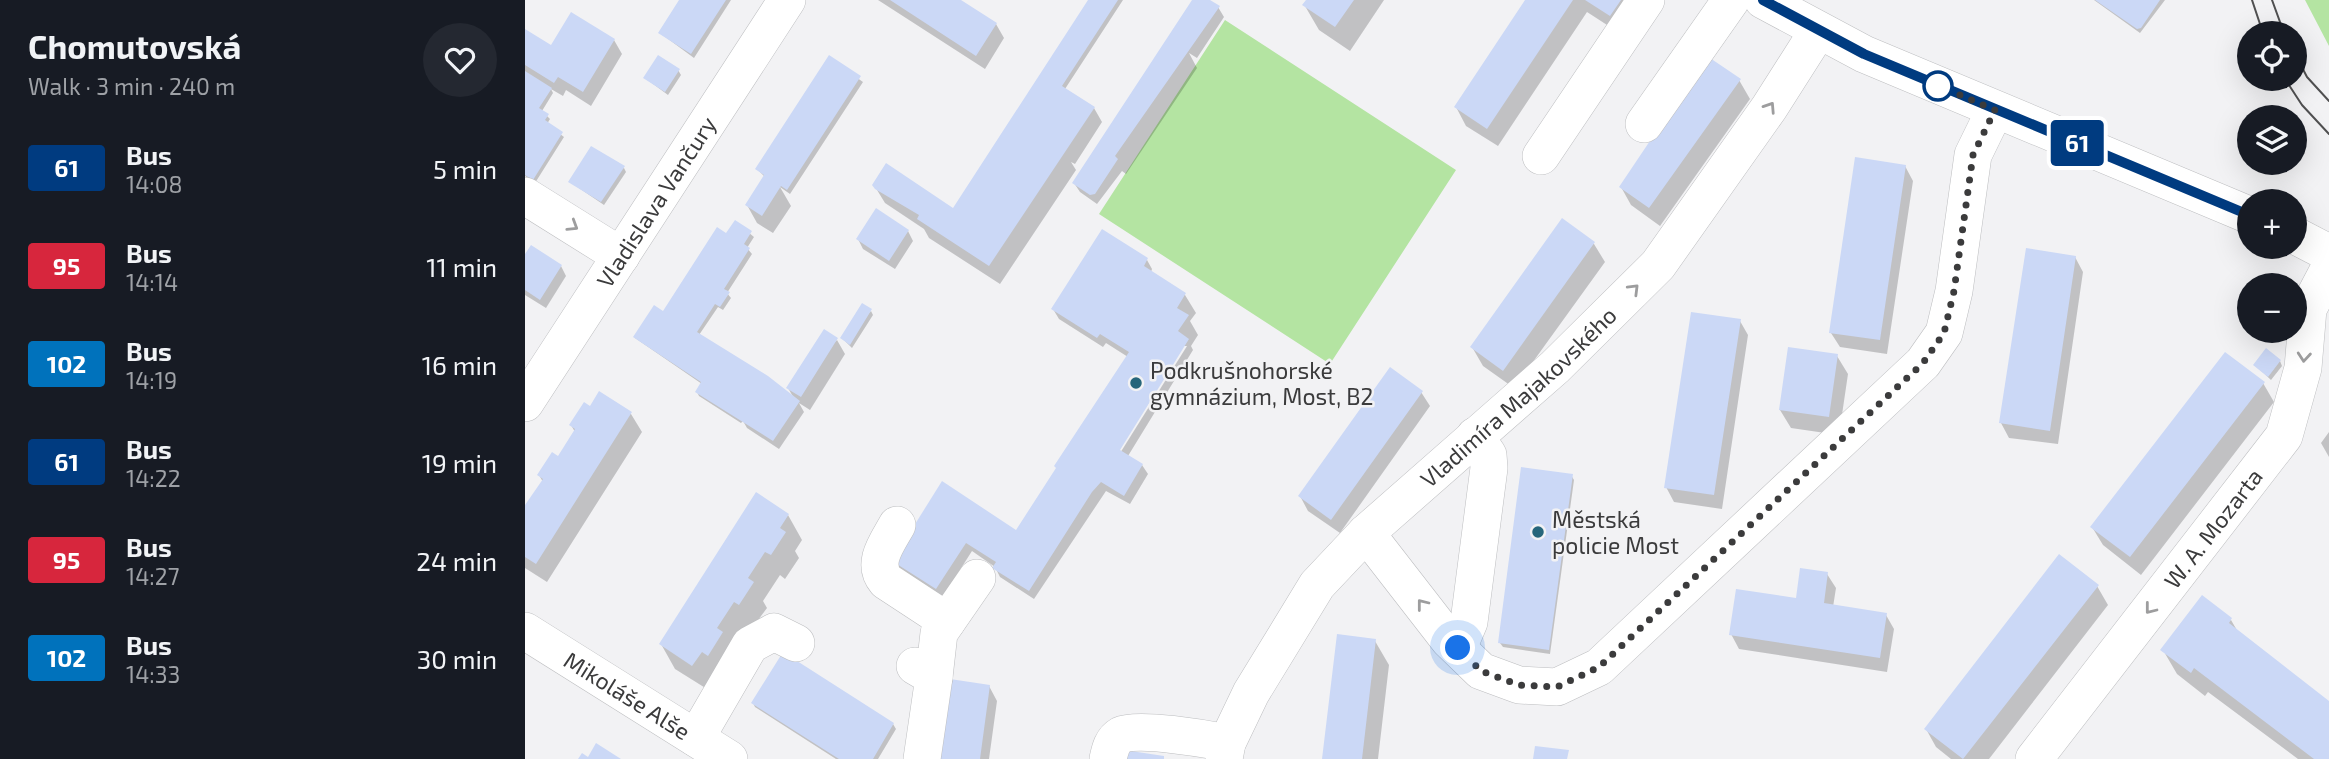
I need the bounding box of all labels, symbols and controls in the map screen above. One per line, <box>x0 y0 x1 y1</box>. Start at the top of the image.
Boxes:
map controls <box>2237 21 2307 343</box>
button: locate <box>2237 21 2307 91</box>
button: heart <box>423 23 497 97</box>
text: Chomutovská <box>28 26 241 66</box>
unlabelled marker <box>1923 71 1953 101</box>
text: Walk · 3 min · 240 m <box>28 72 235 100</box>
one-way arrow <box>1761 102 1774 115</box>
button: layers <box>2237 105 2307 175</box>
street label: Vladislava Vančury <box>590 111 722 292</box>
line badge: 61 <box>2045 120 2109 166</box>
text: 61 <box>2065 128 2089 157</box>
text: Bus <box>126 139 172 170</box>
text: 61 <box>54 153 79 182</box>
text: 5 min <box>433 153 497 184</box>
text: 14:08 <box>126 170 183 198</box>
button: + <box>2237 189 2307 259</box>
one-way arrow <box>566 218 579 231</box>
text: Bus <box>126 237 172 268</box>
text: 95 <box>53 251 80 280</box>
text: 11 min <box>426 251 497 282</box>
text: 14:14 <box>126 268 178 296</box>
button: − <box>2237 273 2307 343</box>
one-way arrow <box>1626 285 1638 297</box>
street label: Vladimíra Majakovského <box>1414 301 1622 493</box>
text: Bus <box>126 335 172 366</box>
text: 102 <box>47 349 86 378</box>
text: 16 min <box>422 349 497 380</box>
one-way arrow <box>2297 351 2312 362</box>
place label: Podkrušnohorské gymnázium, Most, B2 <box>1150 356 1373 410</box>
text: 14:19 <box>126 366 177 394</box>
marker: Podkrušnohorské gymnázium, Most, B2 <box>1128 375 1144 391</box>
text: Bus <box>126 433 172 464</box>
text: 61 <box>54 447 79 476</box>
text: 19 min <box>422 447 497 478</box>
street label: W. A. Mozarta <box>2158 463 2268 594</box>
text: 14:22 <box>126 464 181 492</box>
place label: Městská policie Most <box>1552 505 1679 559</box>
marker: Městská policie Most <box>1530 524 1546 540</box>
text: Bus <box>126 531 172 562</box>
text: 95 <box>53 545 80 574</box>
text: 24 min <box>416 545 497 576</box>
text: 14:27 <box>126 562 179 590</box>
one-way arrow <box>1417 600 1430 612</box>
one-way arrow <box>2145 601 2158 614</box>
text: Bus <box>126 629 172 660</box>
your location <box>1440 630 1475 665</box>
text: 102 <box>47 643 86 672</box>
text: 30 min <box>417 643 497 674</box>
street label: Mikoláše Alše <box>559 645 696 745</box>
text: 14:33 <box>126 660 180 688</box>

